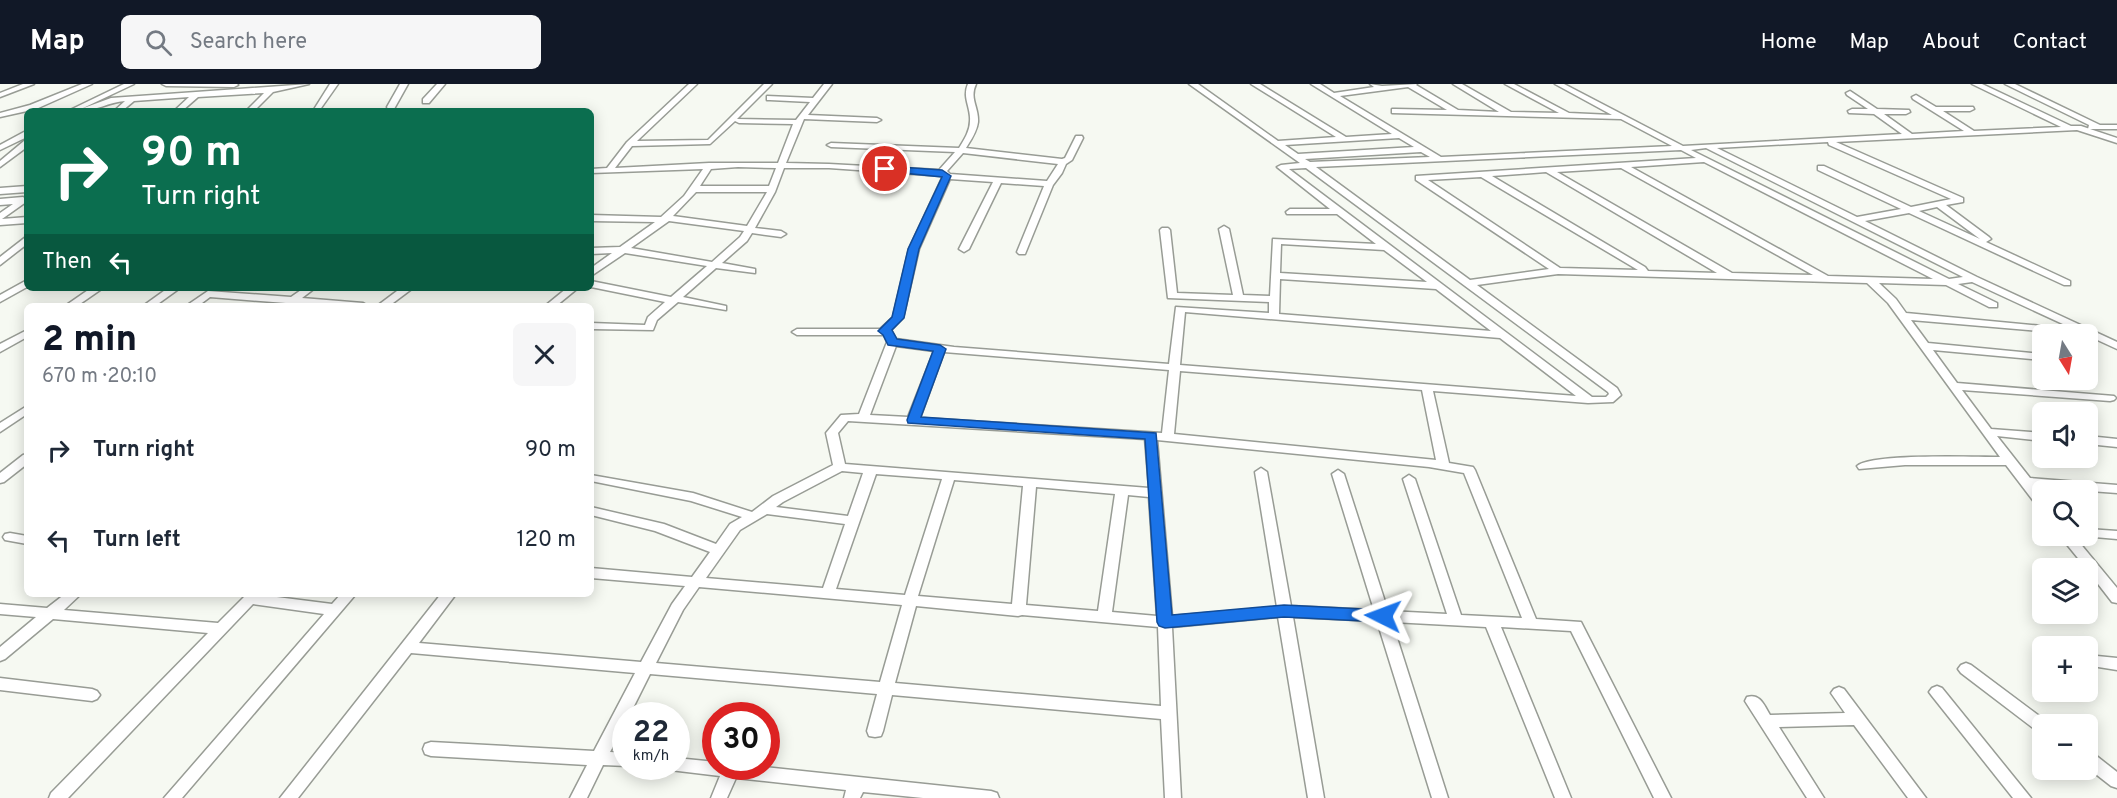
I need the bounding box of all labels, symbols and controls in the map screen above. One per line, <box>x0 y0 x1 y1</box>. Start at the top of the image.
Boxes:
search box <box>121 15 541 69</box>
text: Map <box>30 24 85 60</box>
icon: search <box>142 26 175 59</box>
text: Search here <box>190 29 307 56</box>
text: Home <box>1761 29 1817 56</box>
text: Map <box>1850 29 1889 56</box>
text: About <box>1922 29 1980 56</box>
text: Contact <box>2013 29 2087 56</box>
text: 90 m <box>141 128 242 181</box>
icon: right <box>42 132 120 210</box>
pin <box>859 143 910 194</box>
icon: arrive <box>868 152 901 185</box>
text: Turn right <box>141 180 260 214</box>
icon: left <box>104 246 137 279</box>
text: Then <box>42 249 92 276</box>
text: 2 min <box>42 318 137 364</box>
button: close <box>513 323 576 386</box>
north arrow <box>2032 324 2098 390</box>
map controls <box>2032 324 2098 780</box>
text: 670 m · 20:10 <box>42 364 157 390</box>
button: sound <box>2032 402 2098 468</box>
icon: right <box>42 434 75 467</box>
text: Turn right <box>93 437 195 464</box>
text: 90 m <box>525 437 576 464</box>
button: search <box>2032 480 2098 546</box>
icon: left <box>42 524 75 557</box>
text: Turn left <box>93 527 181 554</box>
text: 120 m <box>516 527 576 554</box>
button: layers <box>2032 558 2098 624</box>
position arrow <box>1351 584 1415 648</box>
button: + <box>2032 636 2098 702</box>
speed limit sign: 30 <box>702 702 780 780</box>
button: − <box>2032 714 2098 780</box>
text: 22 <box>633 715 669 752</box>
text: km/h <box>633 747 669 766</box>

